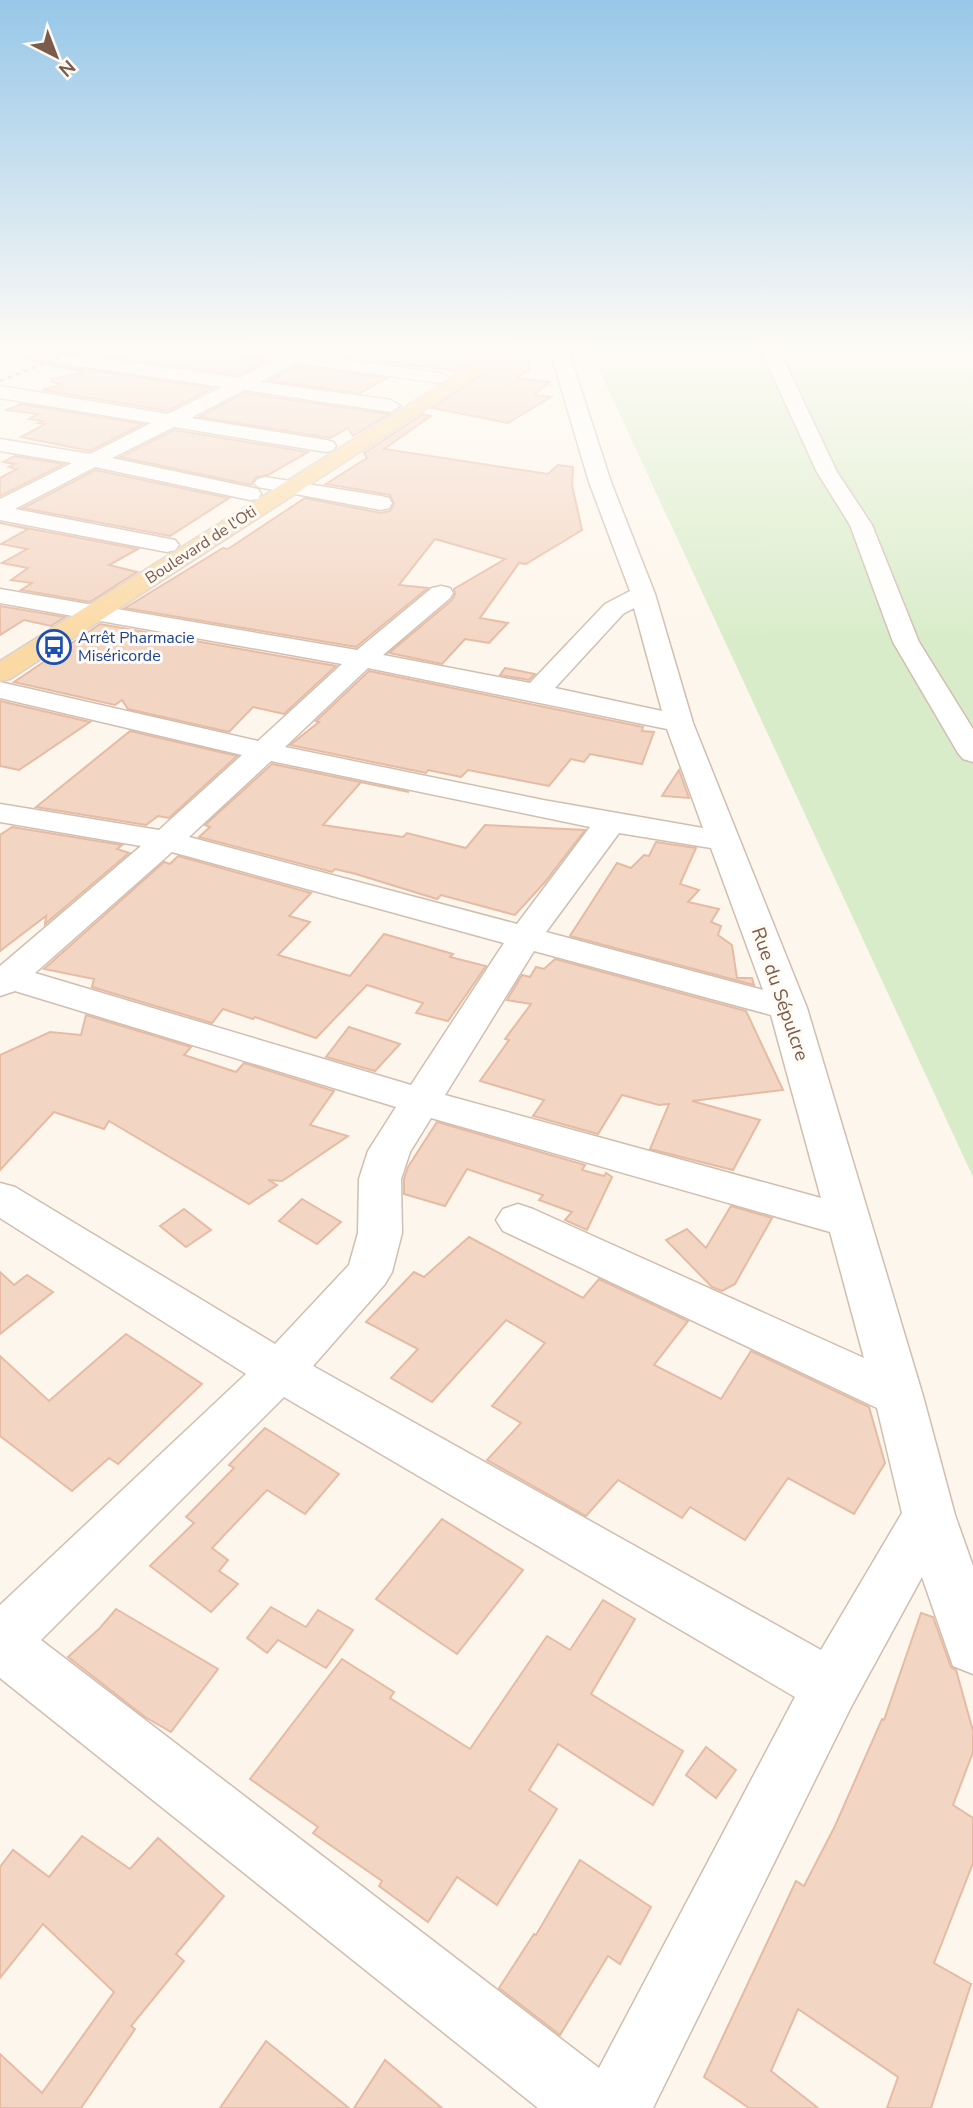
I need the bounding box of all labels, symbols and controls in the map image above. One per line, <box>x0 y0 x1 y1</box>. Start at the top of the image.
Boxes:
north arrow <box>21 21 91 91</box>
text: N <box>53 53 81 82</box>
street label: Boulevard de l'Oti <box>141 501 261 589</box>
place label: Arrêt Pharmacie Miséricorde <box>78 627 194 667</box>
bus stop icon: Arrêt Pharmacie Miséricorde <box>35 628 73 666</box>
street label: Rue du Sépulcre <box>745 924 815 1064</box>

